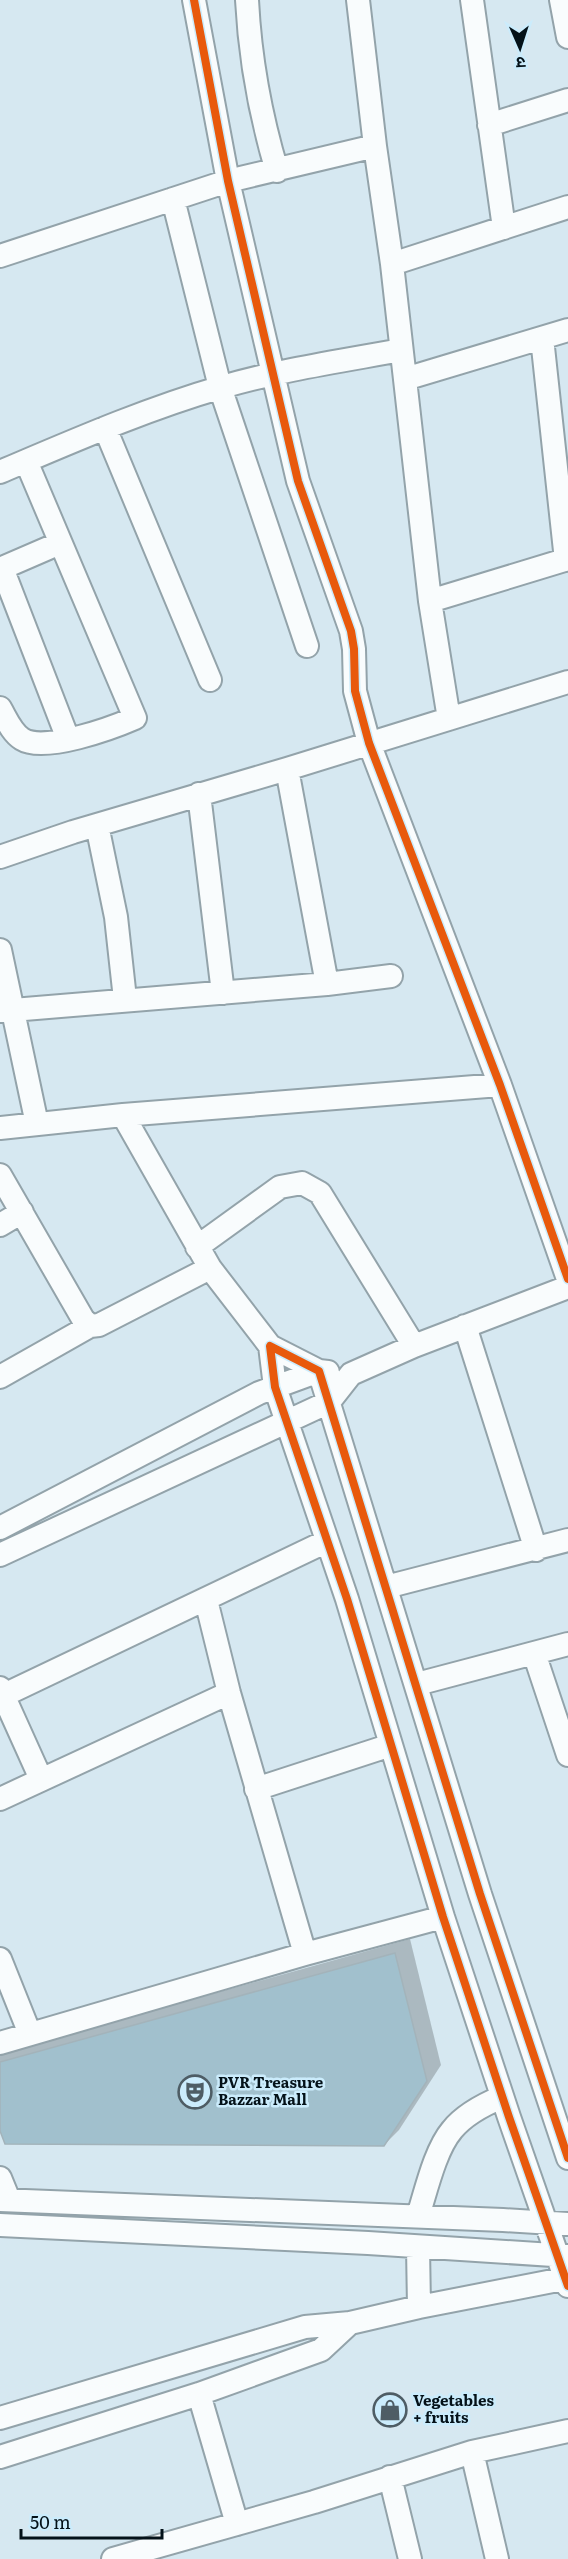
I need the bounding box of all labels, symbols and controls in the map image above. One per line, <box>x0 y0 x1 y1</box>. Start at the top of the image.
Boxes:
north arrow <box>490 18 550 78</box>
text: उ <box>515 52 526 76</box>
place label: PVR Treasure Bazzar Mall <box>218 2070 324 2110</box>
theatre icon: PVR Treasure Bazzar Mall <box>177 2074 213 2110</box>
place label: Vegetables + fruits <box>413 2388 494 2428</box>
shop icon: Vegetables + fruits <box>372 2392 408 2428</box>
scale bar <box>21 2502 162 2540</box>
text: 50 m <box>30 2508 71 2535</box>

